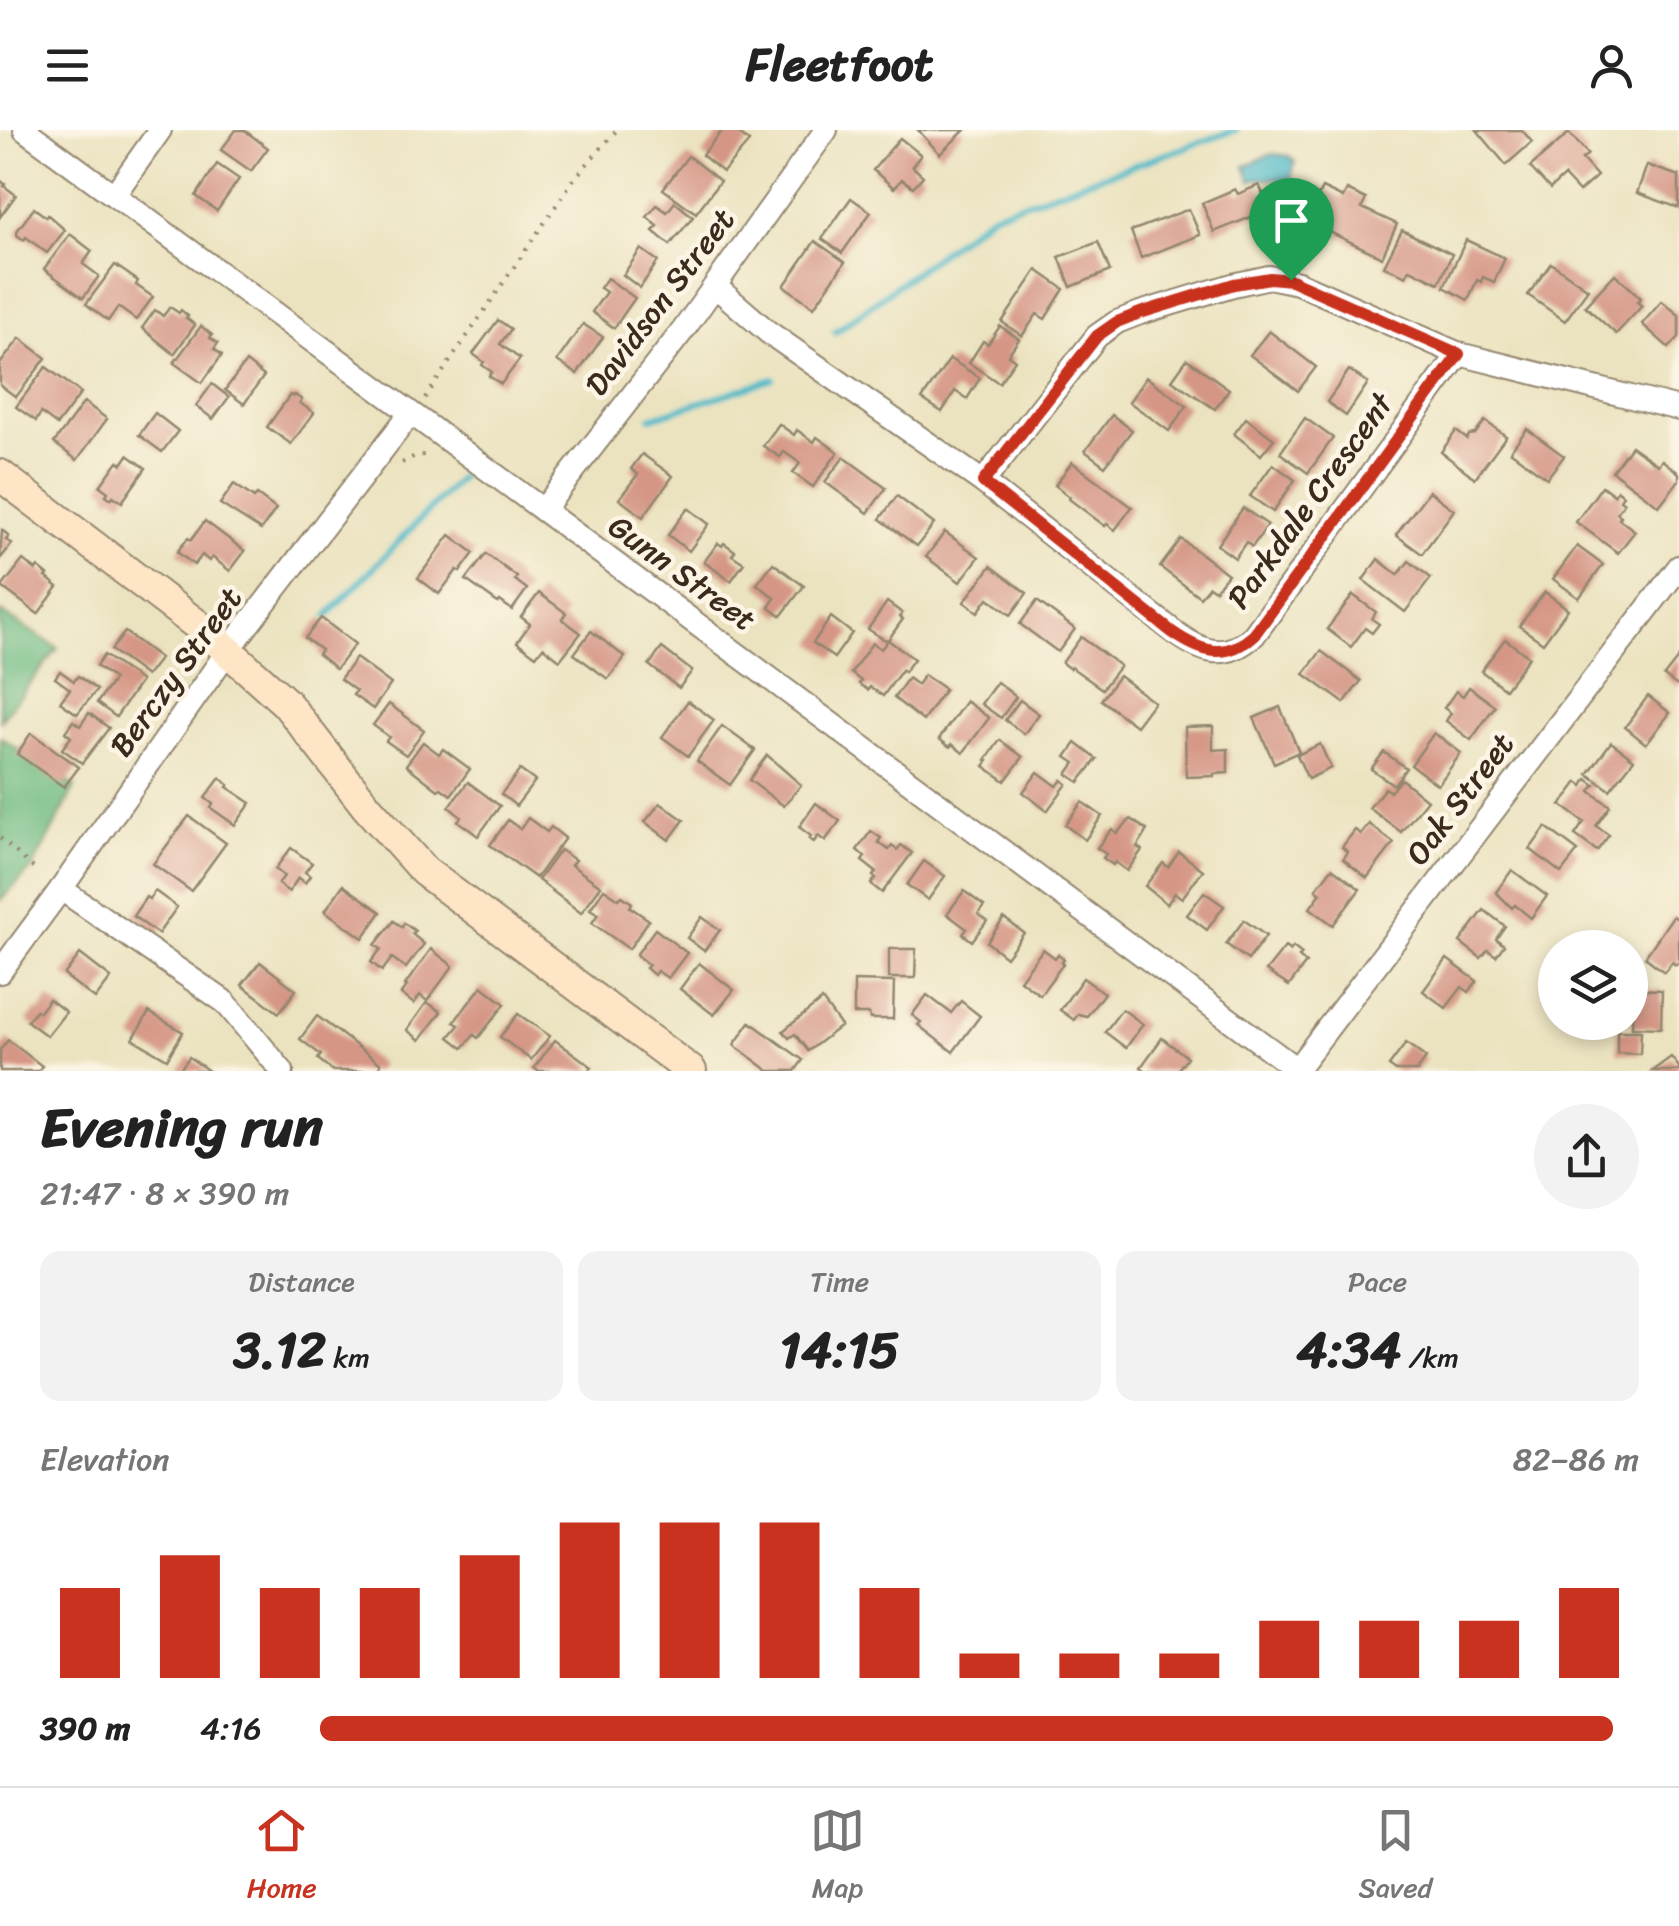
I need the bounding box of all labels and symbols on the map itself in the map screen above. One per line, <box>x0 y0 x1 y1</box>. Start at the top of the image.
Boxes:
pin <box>1249 178 1334 281</box>
street label: Davidson Street <box>570 195 750 409</box>
street label: Parkdale Crescent <box>1212 380 1409 622</box>
street label: Gunn Street <box>595 499 769 647</box>
street label: Berczy Street <box>94 574 258 770</box>
street label: Oak Street <box>1391 720 1529 878</box>

